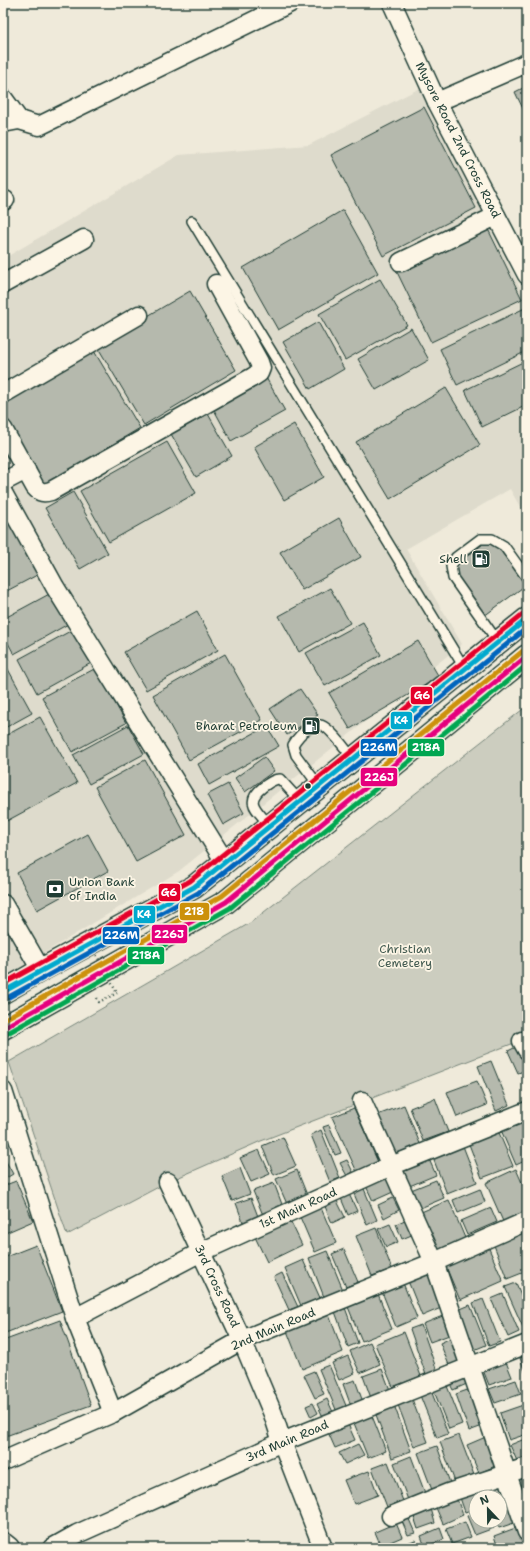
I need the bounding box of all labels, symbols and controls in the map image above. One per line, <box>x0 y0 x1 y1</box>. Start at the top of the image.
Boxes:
street label: Mysore Road 2nd Cross Road <box>412 59 505 221</box>
fuel station icon: Shell <box>470 548 492 570</box>
place label: Shell <box>439 551 467 567</box>
line badge: G6 <box>410 686 433 705</box>
text: G6 <box>414 688 431 703</box>
line badge: K4 <box>390 711 413 730</box>
text: K4 <box>394 713 409 728</box>
fuel station icon: Bharat Petroleum <box>300 715 322 737</box>
place label: Bharat Petroleum <box>196 718 297 734</box>
line badge: 226M <box>360 738 398 757</box>
line badge: 218A <box>407 738 445 757</box>
text: 226M <box>362 740 397 755</box>
text: 218A <box>412 740 441 755</box>
line badge: 226J <box>360 767 398 787</box>
text: 226J <box>364 770 394 785</box>
unlabelled marker <box>303 781 313 791</box>
place label: Union Bank of India <box>69 874 135 904</box>
bank icon: Union Bank of India <box>44 878 66 900</box>
line badge: G6 <box>158 883 181 902</box>
text: G6 <box>161 885 178 900</box>
line badge: 218 <box>179 902 210 921</box>
text: 218 <box>184 904 204 919</box>
line badge: K4 <box>133 905 156 924</box>
text: K4 <box>137 907 152 922</box>
line badge: 226J <box>151 924 188 944</box>
line badge: 226M <box>102 926 140 945</box>
text: 226J <box>154 927 184 942</box>
text: 226M <box>104 928 139 943</box>
park label: Christian Cemetery <box>378 941 432 971</box>
line badge: 218A <box>127 946 165 965</box>
text: 218A <box>132 948 161 963</box>
street label: 1st Main Road <box>257 1184 340 1232</box>
street label: 3rd Cross Road <box>191 1242 243 1330</box>
street label: 2nd Main Road <box>228 1304 318 1354</box>
street label: 3rd Main Road <box>243 1416 331 1466</box>
north arrow <box>468 1489 508 1529</box>
text: N <box>478 1491 492 1509</box>

